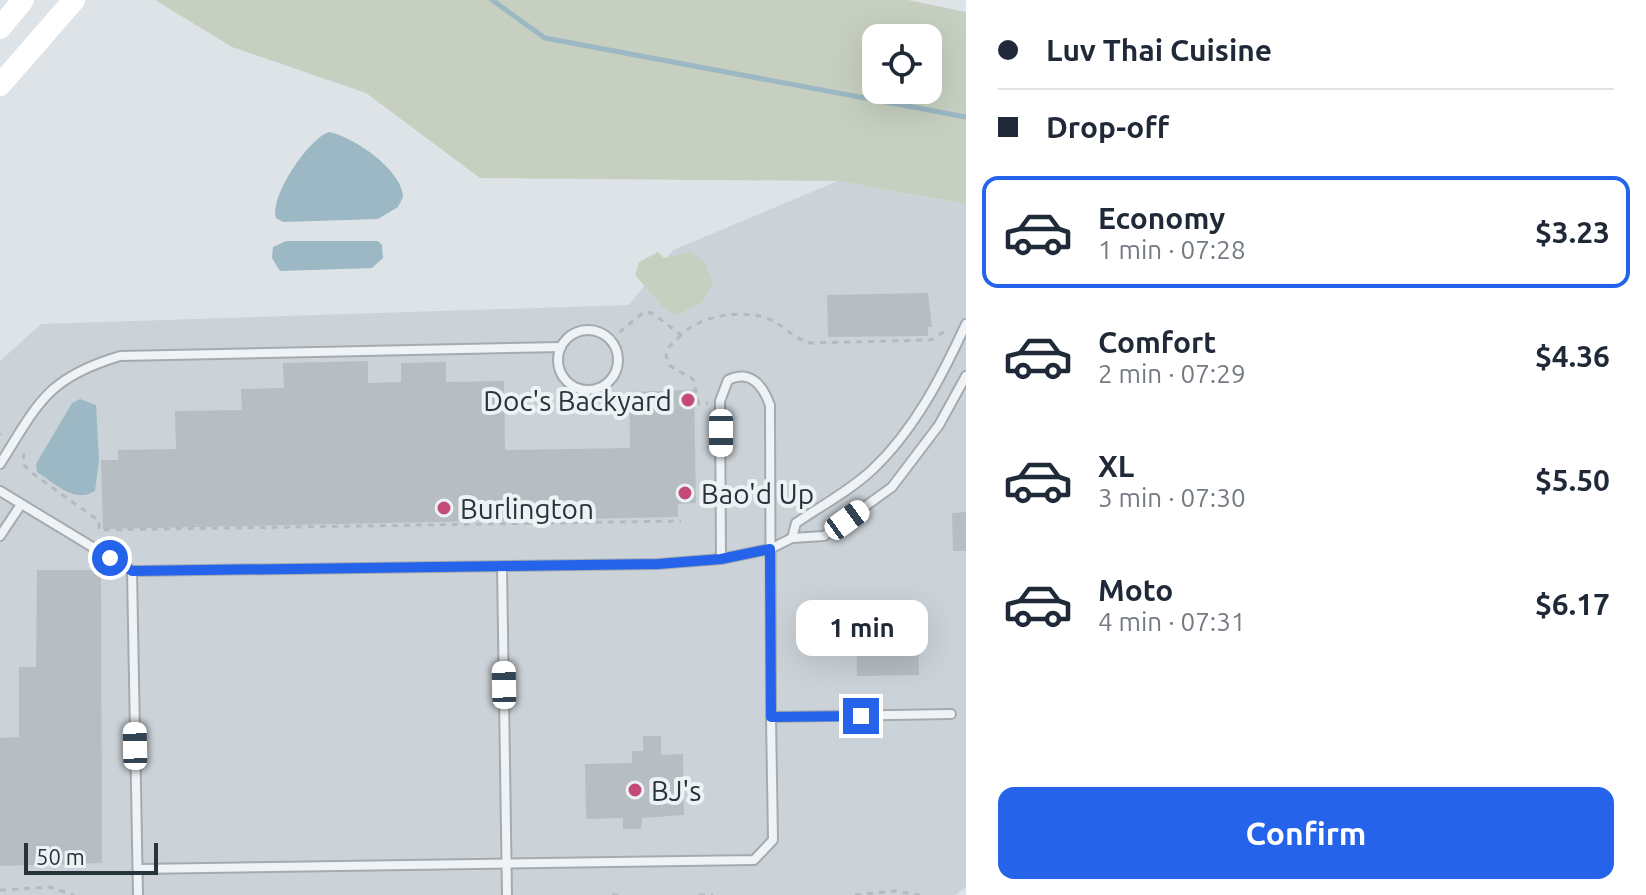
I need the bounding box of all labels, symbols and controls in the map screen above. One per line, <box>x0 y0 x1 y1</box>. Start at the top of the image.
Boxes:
map controls <box>862 24 942 104</box>
button: locate <box>862 24 942 104</box>
text: Luv Thai Cuisine <box>1046 33 1272 67</box>
text: Drop-off <box>1046 110 1169 144</box>
icon: car <box>1002 196 1074 268</box>
text: Economy <box>1098 201 1225 235</box>
text: $3.23 <box>1535 215 1610 249</box>
text: 1 min · 07:28 <box>1098 235 1246 264</box>
icon: car <box>1002 320 1074 392</box>
text: Comfort <box>1098 325 1216 359</box>
text: $4.36 <box>1535 339 1610 373</box>
text: 2 min · 07:29 <box>1098 359 1246 388</box>
place label: Doc's Backyard <box>483 385 672 416</box>
marker: Doc's Backyard <box>679 391 697 409</box>
car <box>709 409 733 457</box>
icon: car <box>1002 444 1074 516</box>
text: XL <box>1098 449 1134 483</box>
text: $5.50 <box>1535 463 1610 497</box>
place label: Bao'd Up <box>701 478 814 509</box>
text: 3 min · 07:30 <box>1098 483 1246 512</box>
marker: Bao'd Up <box>676 484 694 502</box>
place label: Burlington <box>460 493 594 524</box>
car <box>821 496 873 544</box>
marker: Burlington <box>435 499 453 517</box>
route start <box>92 540 128 576</box>
icon: car <box>1002 568 1074 640</box>
text: Moto <box>1098 573 1173 607</box>
text: $6.17 <box>1535 587 1610 621</box>
callout: 1 min <box>795 600 927 656</box>
text: 4 min · 07:31 <box>1098 607 1246 636</box>
text: 1 min <box>829 613 895 642</box>
car <box>492 661 516 709</box>
route end <box>843 698 879 734</box>
car <box>123 722 147 770</box>
place label: BJ's <box>651 775 701 806</box>
marker: BJ's <box>626 781 644 799</box>
button: Confirm <box>998 787 1614 879</box>
scale bar <box>24 839 158 875</box>
text: 50 m <box>36 844 85 869</box>

